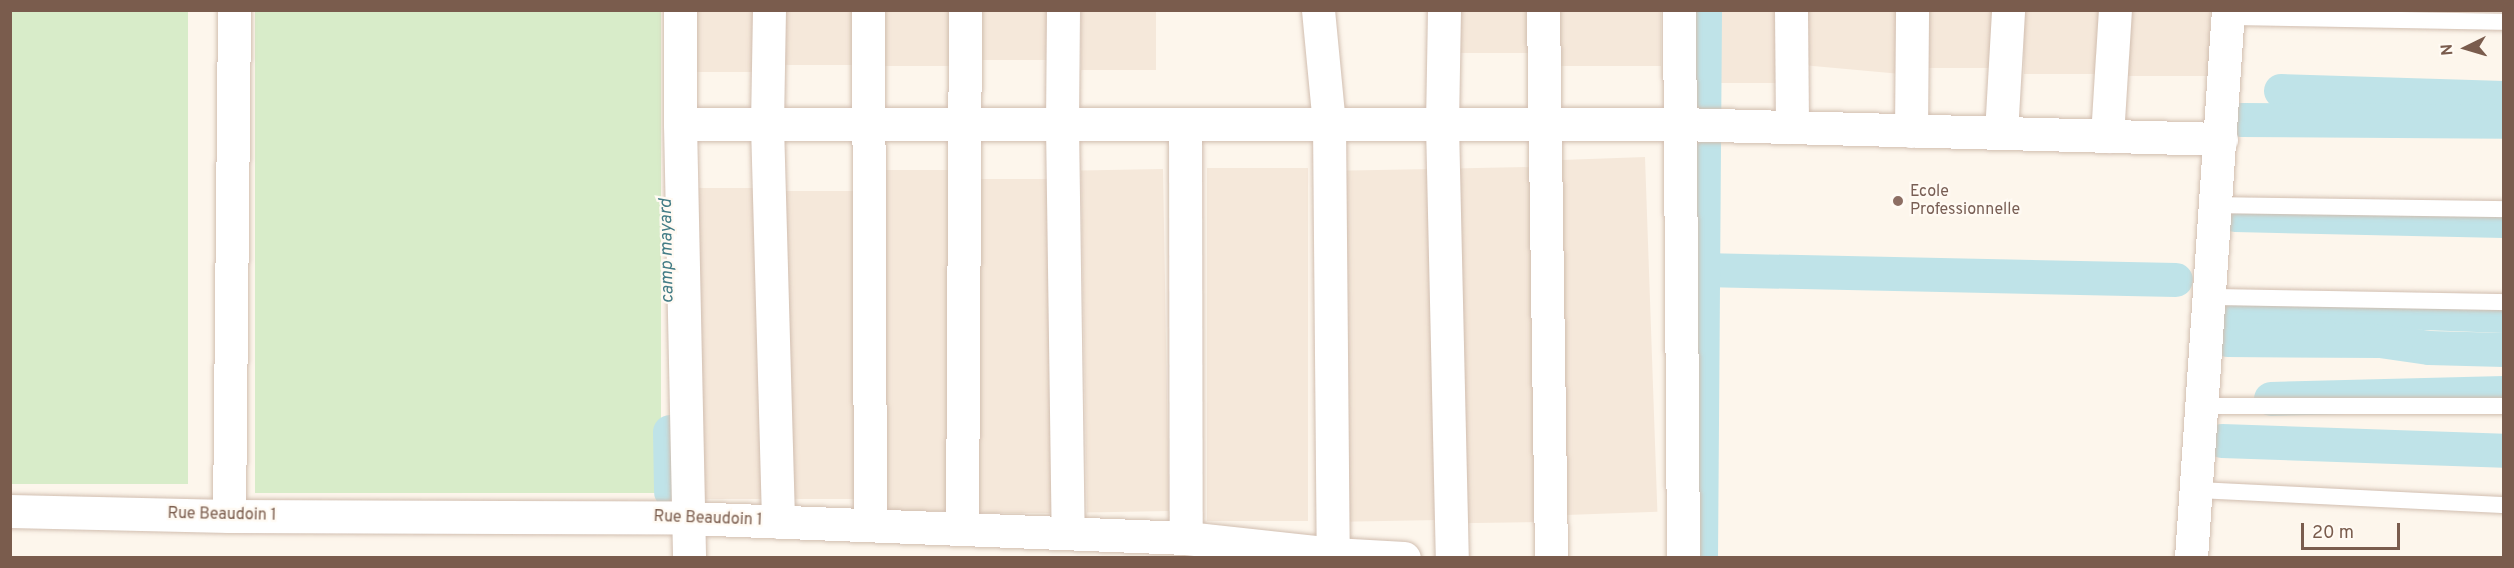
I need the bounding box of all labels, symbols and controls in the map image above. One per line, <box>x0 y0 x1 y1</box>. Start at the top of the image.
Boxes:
north arrow <box>2436 18 2496 78</box>
text: N <box>2438 43 2459 56</box>
place label: Ecole Professionnelle <box>1910 182 2020 220</box>
marker: Ecole Professionnelle <box>1891 194 1905 208</box>
water label: camp mayard <box>656 199 680 303</box>
street label: Rue Beaudoin 1 <box>167 504 277 526</box>
street label: Rue Beaudoin 1 <box>653 508 763 530</box>
scale bar <box>2304 511 2403 549</box>
text: 20 m <box>2312 522 2354 545</box>

